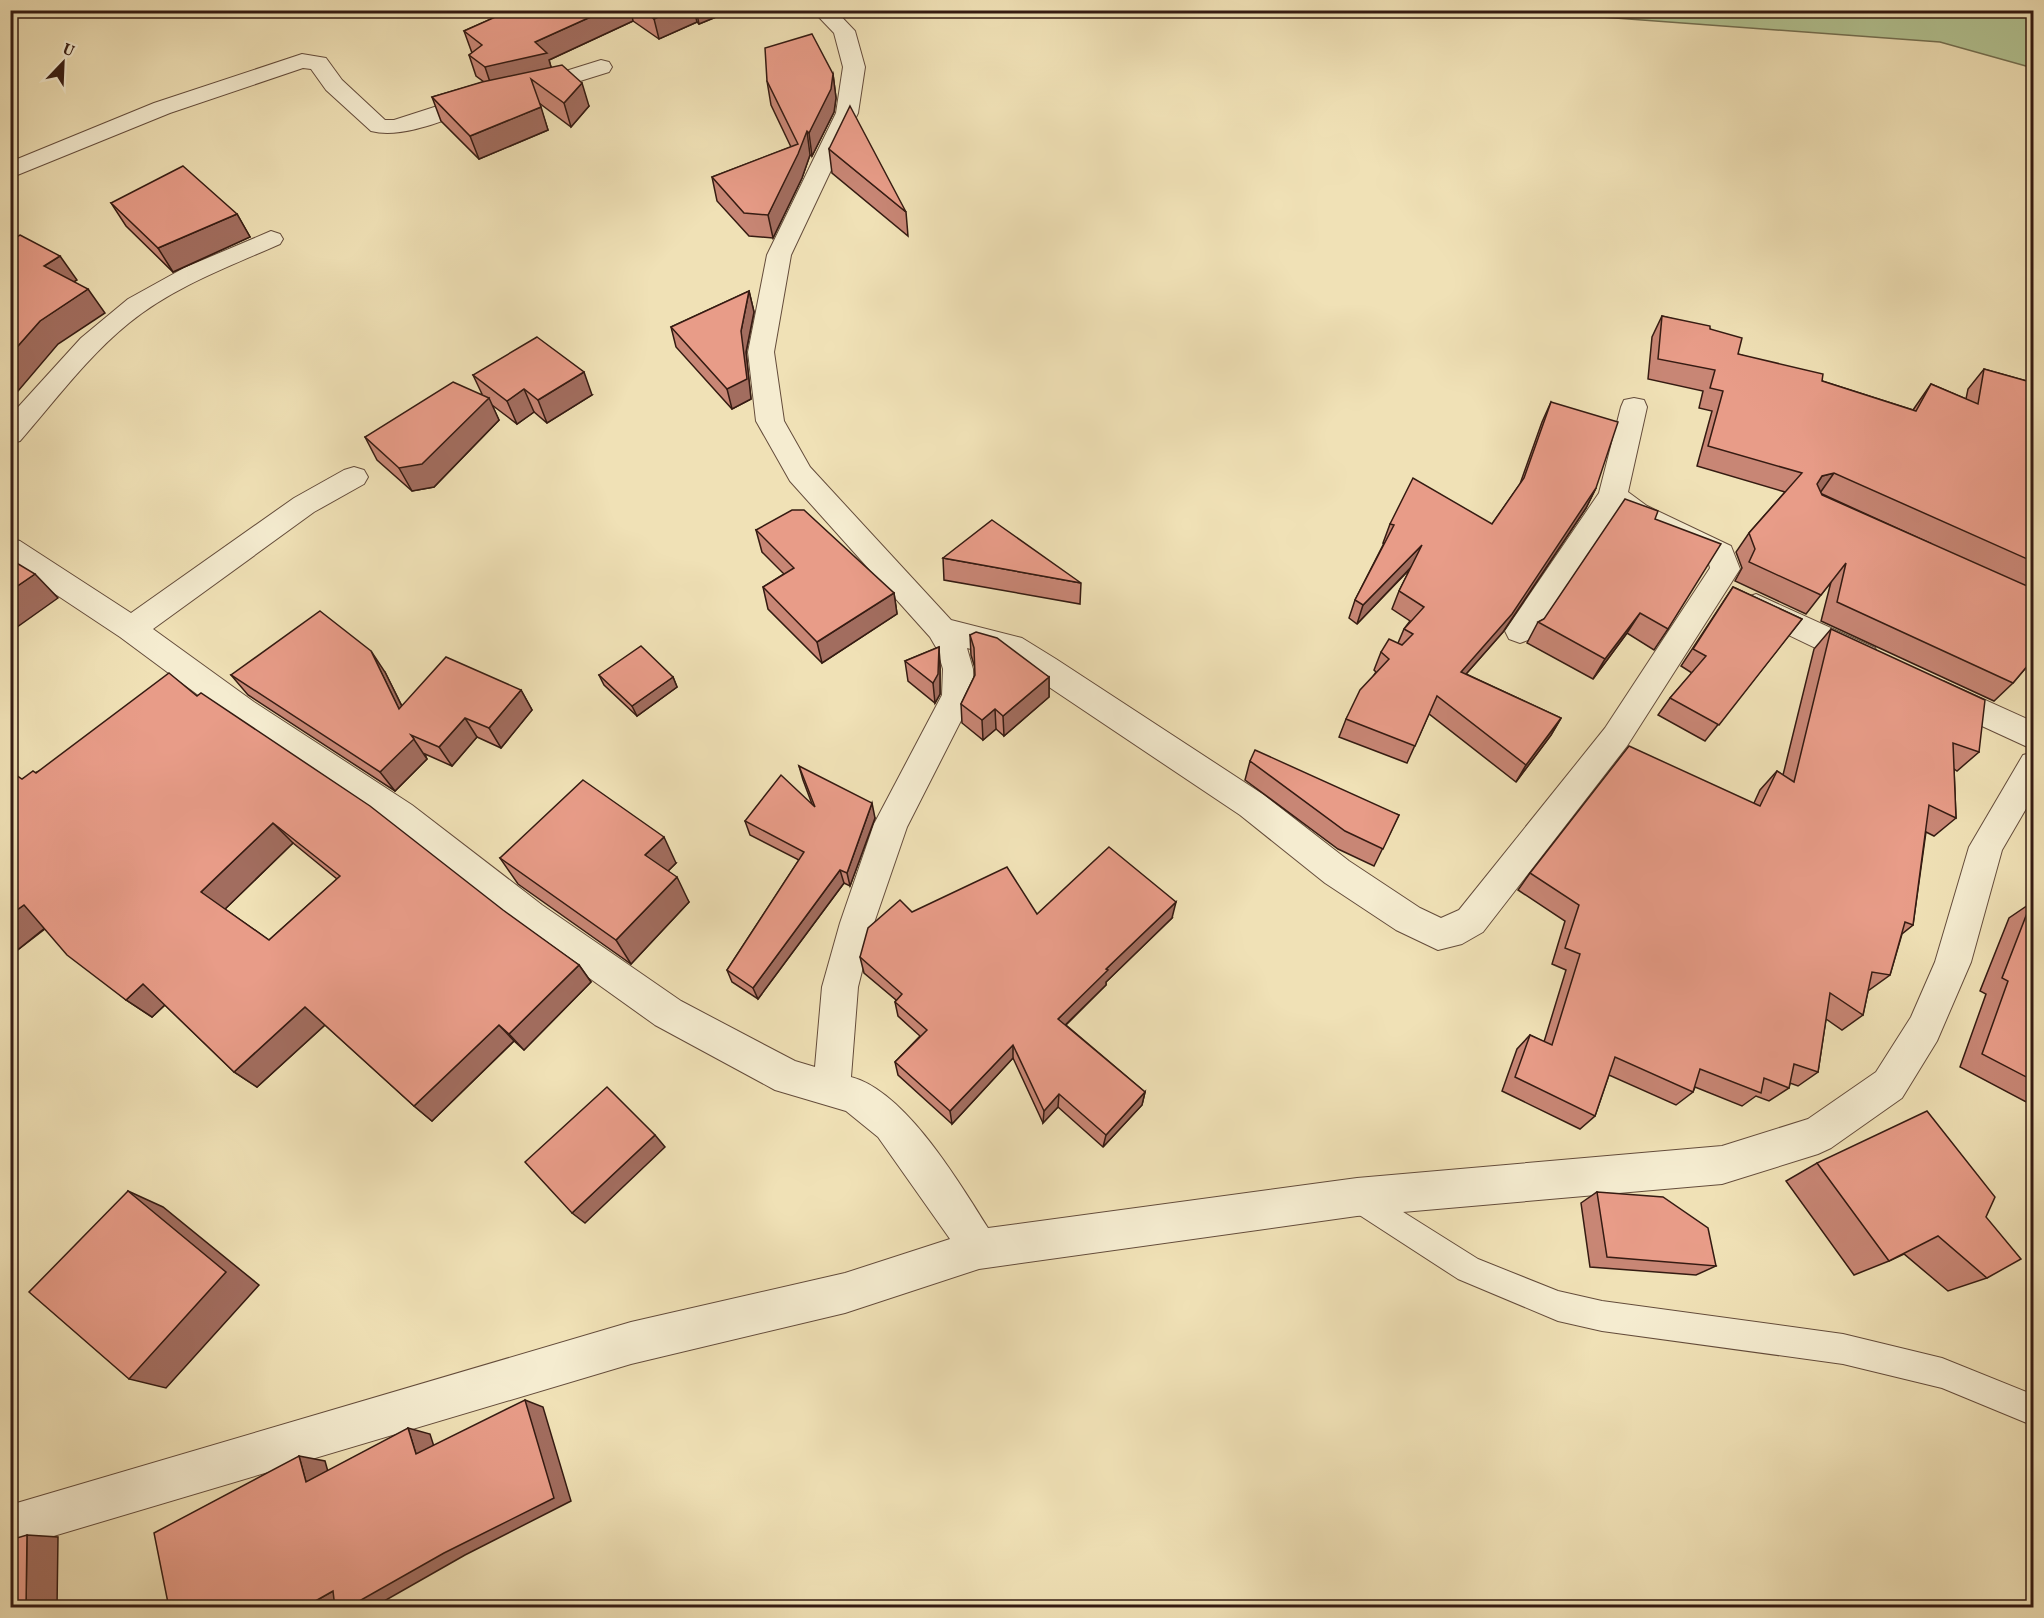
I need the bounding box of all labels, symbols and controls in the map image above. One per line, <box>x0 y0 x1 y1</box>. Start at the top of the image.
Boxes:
north arrow <box>33 33 93 93</box>
text: U <box>59 39 77 63</box>

